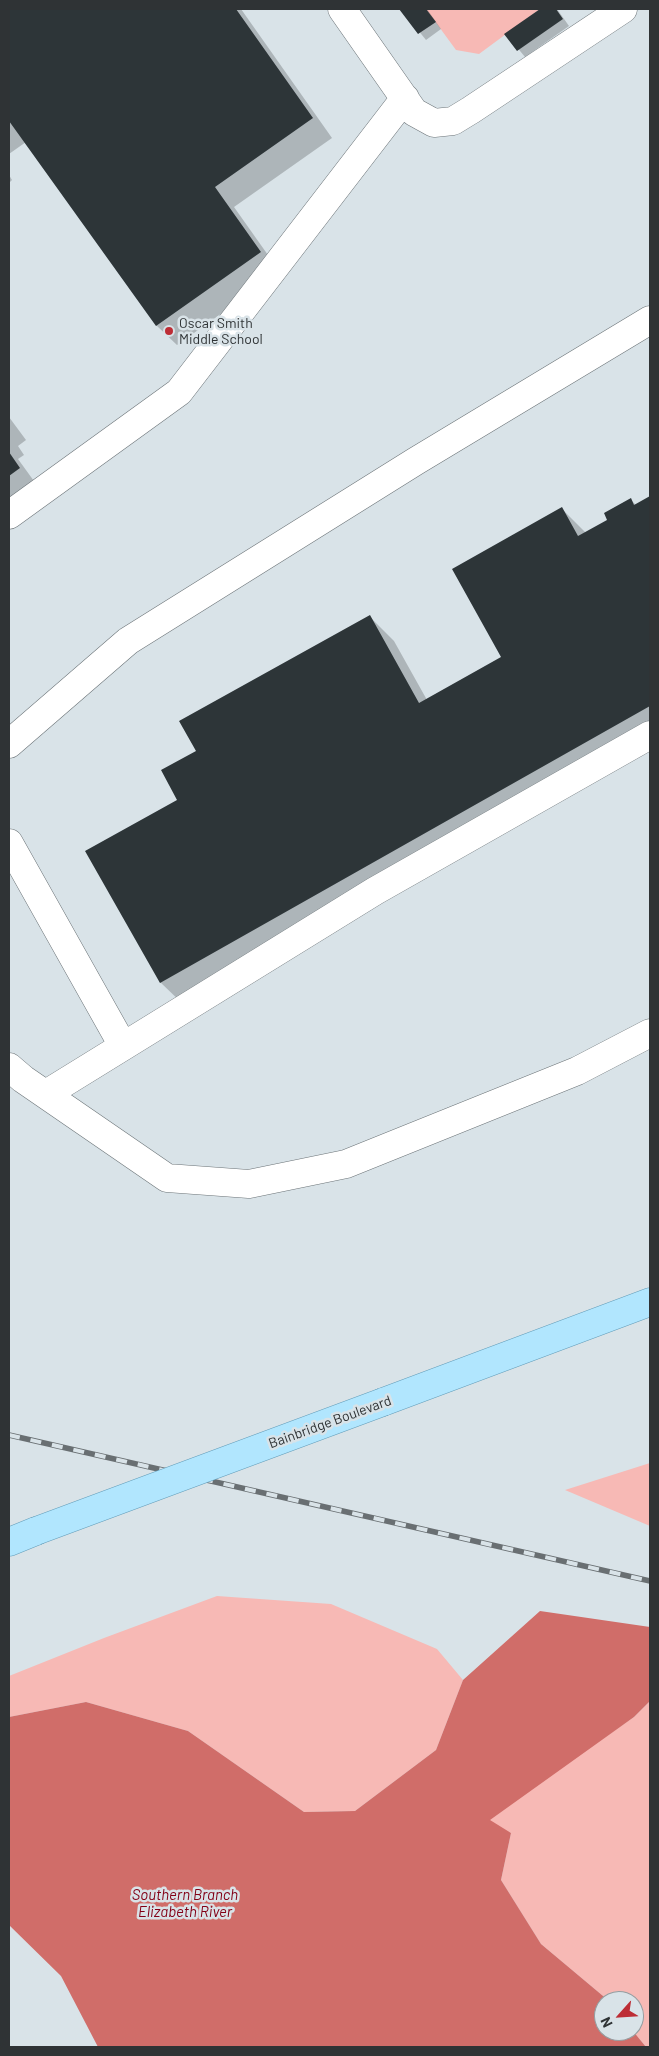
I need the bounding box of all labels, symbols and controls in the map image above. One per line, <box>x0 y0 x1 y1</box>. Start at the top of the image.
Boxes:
place label: Oscar Smith Middle School <box>179 315 263 348</box>
marker: Oscar Smith Middle School <box>163 325 175 337</box>
street label: Bainbridge Boulevard <box>266 1392 394 1452</box>
water label: Southern Branch Elizabeth River <box>132 1886 238 1921</box>
north arrow <box>594 1991 644 2041</box>
text: N <box>596 2014 616 2030</box>

